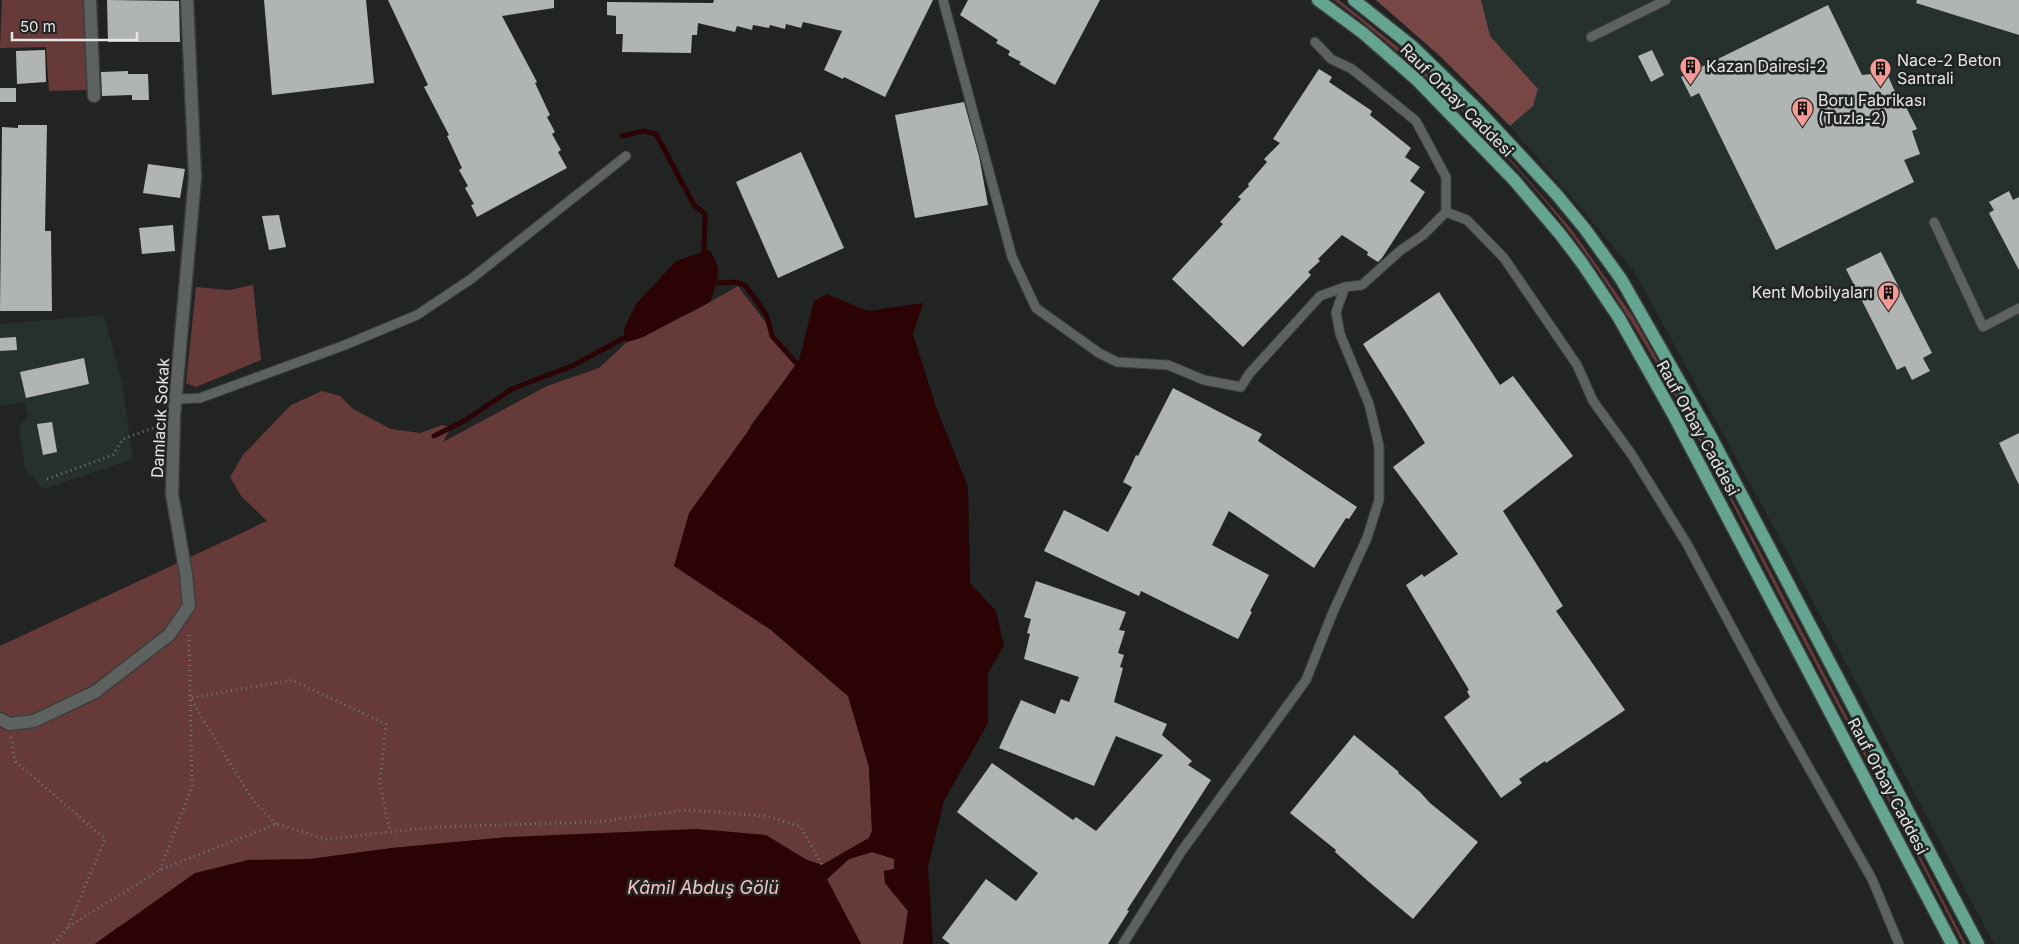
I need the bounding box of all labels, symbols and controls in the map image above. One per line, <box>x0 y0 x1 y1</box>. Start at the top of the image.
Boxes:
scale bar <box>12 10 138 42</box>
text: 50 m <box>20 17 56 36</box>
street label: Rauf Orbay Caddesi <box>1396 39 1518 161</box>
place label: Nace-2 Beton Santrali <box>1897 50 2002 88</box>
building icon: Kazan Dairesi-2 <box>1678 54 1702 85</box>
place label: Kazan Dairesi-2 <box>1706 56 1826 76</box>
building icon: Nace-2 Beton Santrali <box>1869 57 1893 88</box>
place label: Boru Fabrikası (Tuzla-2) <box>1818 90 1926 128</box>
building icon: Boru Fabrikası (Tuzla-2) <box>1790 97 1814 128</box>
building icon: Kent Mobilyaları <box>1877 280 1901 311</box>
place label: Kent Mobilyaları <box>1752 282 1873 302</box>
street label: Damlacık Sokak <box>147 357 173 478</box>
street label: Rauf Orbay Caddesi <box>1652 357 1744 499</box>
street label: Rauf Orbay Caddesi <box>1844 714 1932 858</box>
water label: Kâmil Abduş Gölü <box>627 877 779 898</box>

